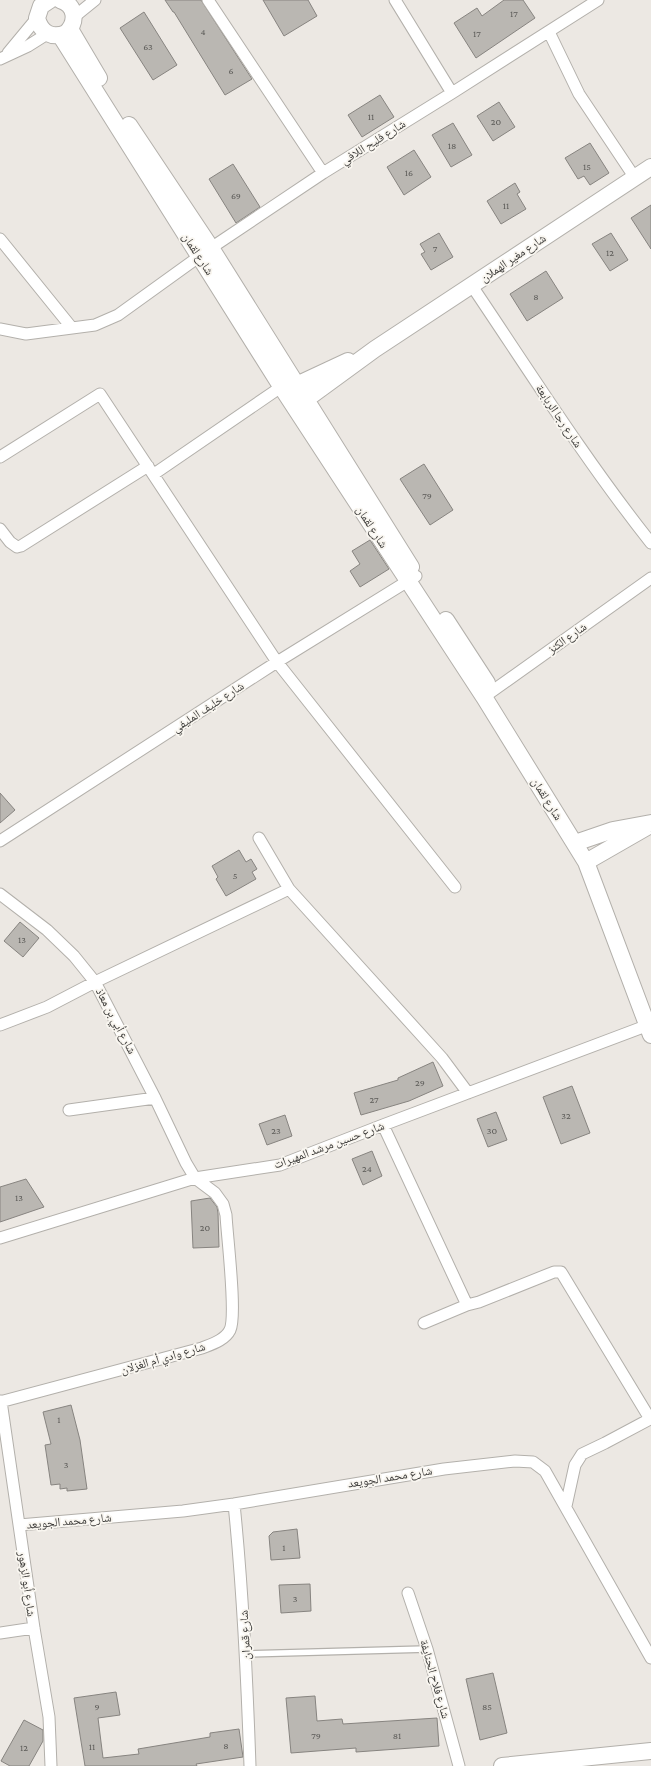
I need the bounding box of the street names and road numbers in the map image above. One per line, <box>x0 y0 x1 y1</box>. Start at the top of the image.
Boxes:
street label: شارع فليح اللافي <box>338 117 410 170</box>
street label: شارع لقمان <box>178 230 217 278</box>
street label: شارع مغير الهملان <box>477 231 549 286</box>
street label: شارع رجا الربابعة <box>532 382 585 451</box>
street label: شارع لقمان <box>352 503 391 551</box>
street label: شارع الكنز <box>544 619 590 658</box>
street label: شارع خليف المليفي <box>170 679 248 738</box>
street label: شارع لقمان <box>528 775 566 823</box>
street label: شارع أبي بن معاذ <box>90 986 139 1058</box>
street label: شارع حسين مرشد المهيرات <box>272 1118 387 1172</box>
street label: شارع وادي أم الغزلان <box>119 1339 208 1380</box>
street label: شارع محمد الجويعد <box>347 1463 433 1492</box>
street label: شارع محمد الجويعد <box>26 1510 112 1533</box>
street label: شارع أبو الزهور <box>14 1550 39 1618</box>
street label: شارع قمران <box>237 1610 254 1660</box>
street label: شارع فلاح الحنايفة <box>416 1638 453 1720</box>

